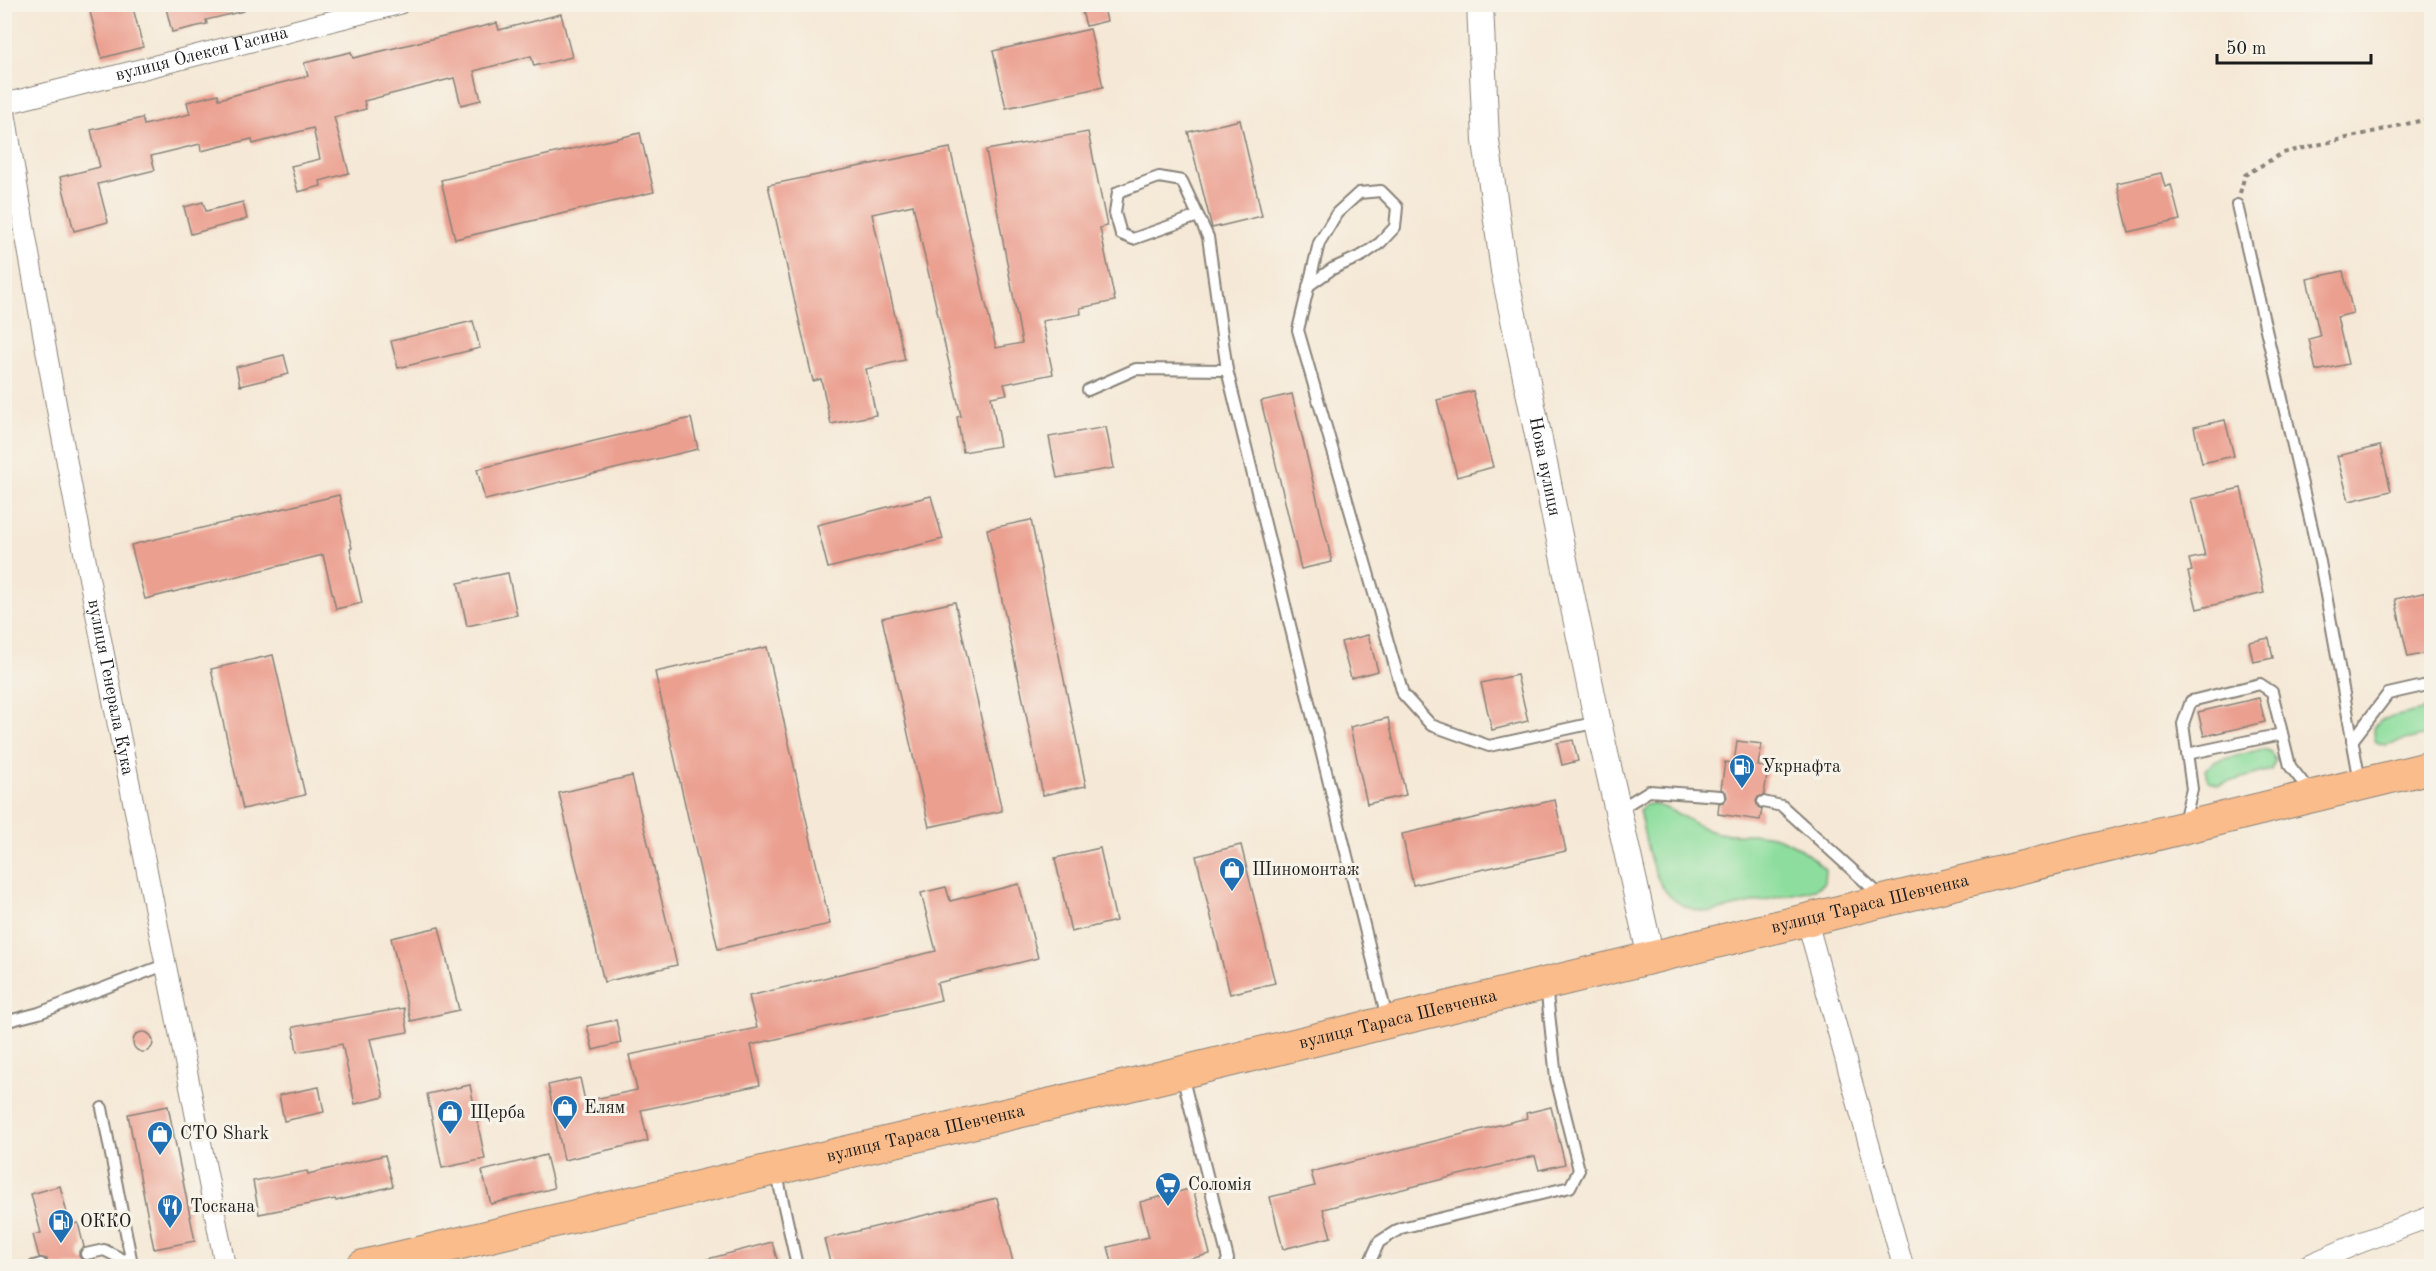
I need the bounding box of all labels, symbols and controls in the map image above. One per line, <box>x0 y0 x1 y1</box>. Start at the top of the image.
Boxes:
street label: вулиця Олекси Гасина <box>114 23 290 84</box>
scale bar <box>2217 27 2372 65</box>
text: 50 m <box>2226 40 2266 58</box>
street label: Нова вулиця <box>1526 415 1564 518</box>
street label: вулиця Генерала Кука <box>84 598 137 777</box>
fuel station icon: Укрнафта <box>1727 752 1757 790</box>
place label: Укрнафта <box>1762 758 1841 777</box>
shop icon: Шиномонтаж <box>1217 855 1247 893</box>
place label: Шиномонтаж <box>1252 861 1360 879</box>
street label: вулиця Тараса Шевченка <box>1769 871 1971 937</box>
street label: вулиця Тараса Шевченка <box>1297 987 1499 1052</box>
shop icon: Елям <box>550 1093 580 1131</box>
shop icon: Щерба <box>435 1098 465 1136</box>
place label: Елям <box>584 1099 625 1117</box>
street label: вулиця Тараса Шевченка <box>825 1102 1027 1166</box>
place label: Щерба <box>470 1104 526 1122</box>
shop icon: СТО Shark <box>145 1119 175 1157</box>
place label: СТО Shark <box>180 1125 269 1143</box>
supermarket icon: Соломiя <box>1153 1170 1183 1208</box>
place label: Соломiя <box>1188 1176 1252 1194</box>
restaurant icon: Тоскана <box>155 1192 185 1230</box>
place label: Тоскана <box>190 1198 255 1216</box>
fuel station icon: ОККО <box>46 1207 76 1245</box>
place label: ОККО <box>80 1213 131 1231</box>

